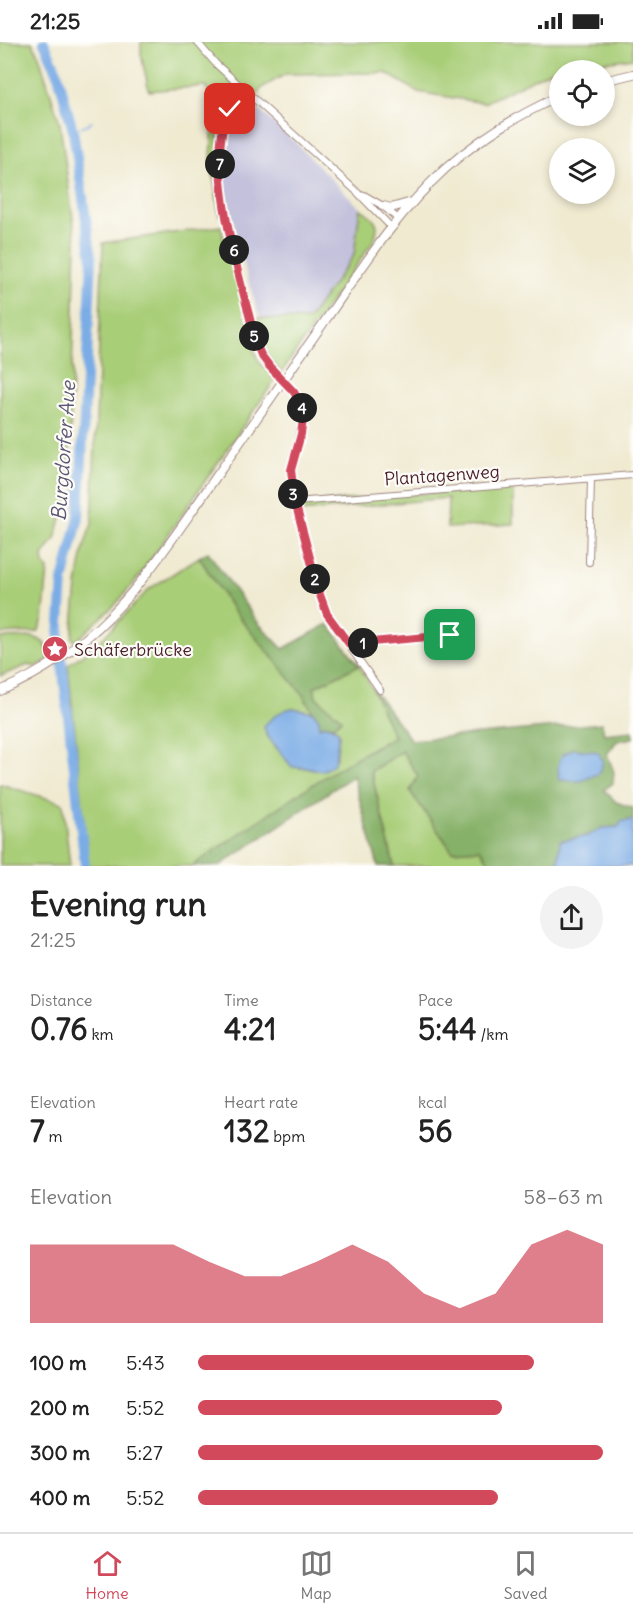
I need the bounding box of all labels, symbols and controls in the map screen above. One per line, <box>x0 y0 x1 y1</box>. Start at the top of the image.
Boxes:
text: 21:25 <box>30 7 80 35</box>
map controls <box>549 60 615 204</box>
button: locate <box>549 60 615 126</box>
pin <box>204 83 255 134</box>
icon: check <box>213 92 246 125</box>
button: layers <box>549 138 615 204</box>
pin: 7 <box>205 149 235 179</box>
text: 7 <box>216 154 224 174</box>
pin: 6 <box>219 235 249 265</box>
text: 6 <box>229 240 239 260</box>
pin: 5 <box>239 321 269 351</box>
text: 5 <box>249 326 259 346</box>
water label: Burgdorfer Aue <box>46 379 80 522</box>
pin: 4 <box>287 393 317 423</box>
text: 4 <box>297 398 307 418</box>
street label: Plantagenweg <box>384 459 500 491</box>
pin: 3 <box>278 479 308 509</box>
text: 3 <box>288 484 298 504</box>
pin: 2 <box>300 564 330 594</box>
text: 2 <box>311 569 319 589</box>
pin <box>424 609 475 660</box>
icon: arrive <box>433 618 466 651</box>
pin: 1 <box>348 628 378 658</box>
text: 1 <box>360 633 366 653</box>
place icon: Schäferbrücke <box>40 634 70 664</box>
place label: Schäferbrücke <box>74 638 192 661</box>
text: Evening run <box>30 883 206 925</box>
button: share <box>540 886 603 949</box>
text: 21:25 <box>30 927 76 952</box>
text: Distance <box>30 990 92 1010</box>
text: Time <box>224 990 259 1010</box>
text: Pace <box>418 990 453 1010</box>
text: 0.76 <box>30 1010 88 1048</box>
text: 4:21 <box>224 1010 276 1048</box>
text: 5:44 <box>418 1010 477 1048</box>
text: km <box>88 1024 114 1044</box>
text: /km <box>477 1024 509 1044</box>
text: Elevation <box>30 1092 96 1112</box>
text: Heart rate <box>224 1092 298 1112</box>
text: kcal <box>418 1092 447 1112</box>
text: 7 <box>30 1112 45 1150</box>
text: 132 <box>224 1112 269 1150</box>
text: 56 <box>418 1112 453 1150</box>
text: m <box>45 1126 63 1146</box>
text: bpm <box>269 1126 305 1146</box>
text: Elevation <box>30 1184 112 1209</box>
text: 58–63 m <box>523 1184 603 1209</box>
text: 100 m <box>30 1350 87 1375</box>
text: 5:43 <box>126 1350 165 1375</box>
text: 200 m <box>30 1395 90 1420</box>
text: 5:52 <box>126 1395 164 1420</box>
text: 300 m <box>30 1440 90 1465</box>
text: 5:27 <box>126 1440 163 1465</box>
text: 400 m <box>30 1485 90 1510</box>
text: 5:52 <box>126 1485 164 1510</box>
tab: Home <box>86 1547 129 1603</box>
tab: Map <box>300 1547 333 1603</box>
tab: Saved <box>504 1547 547 1603</box>

